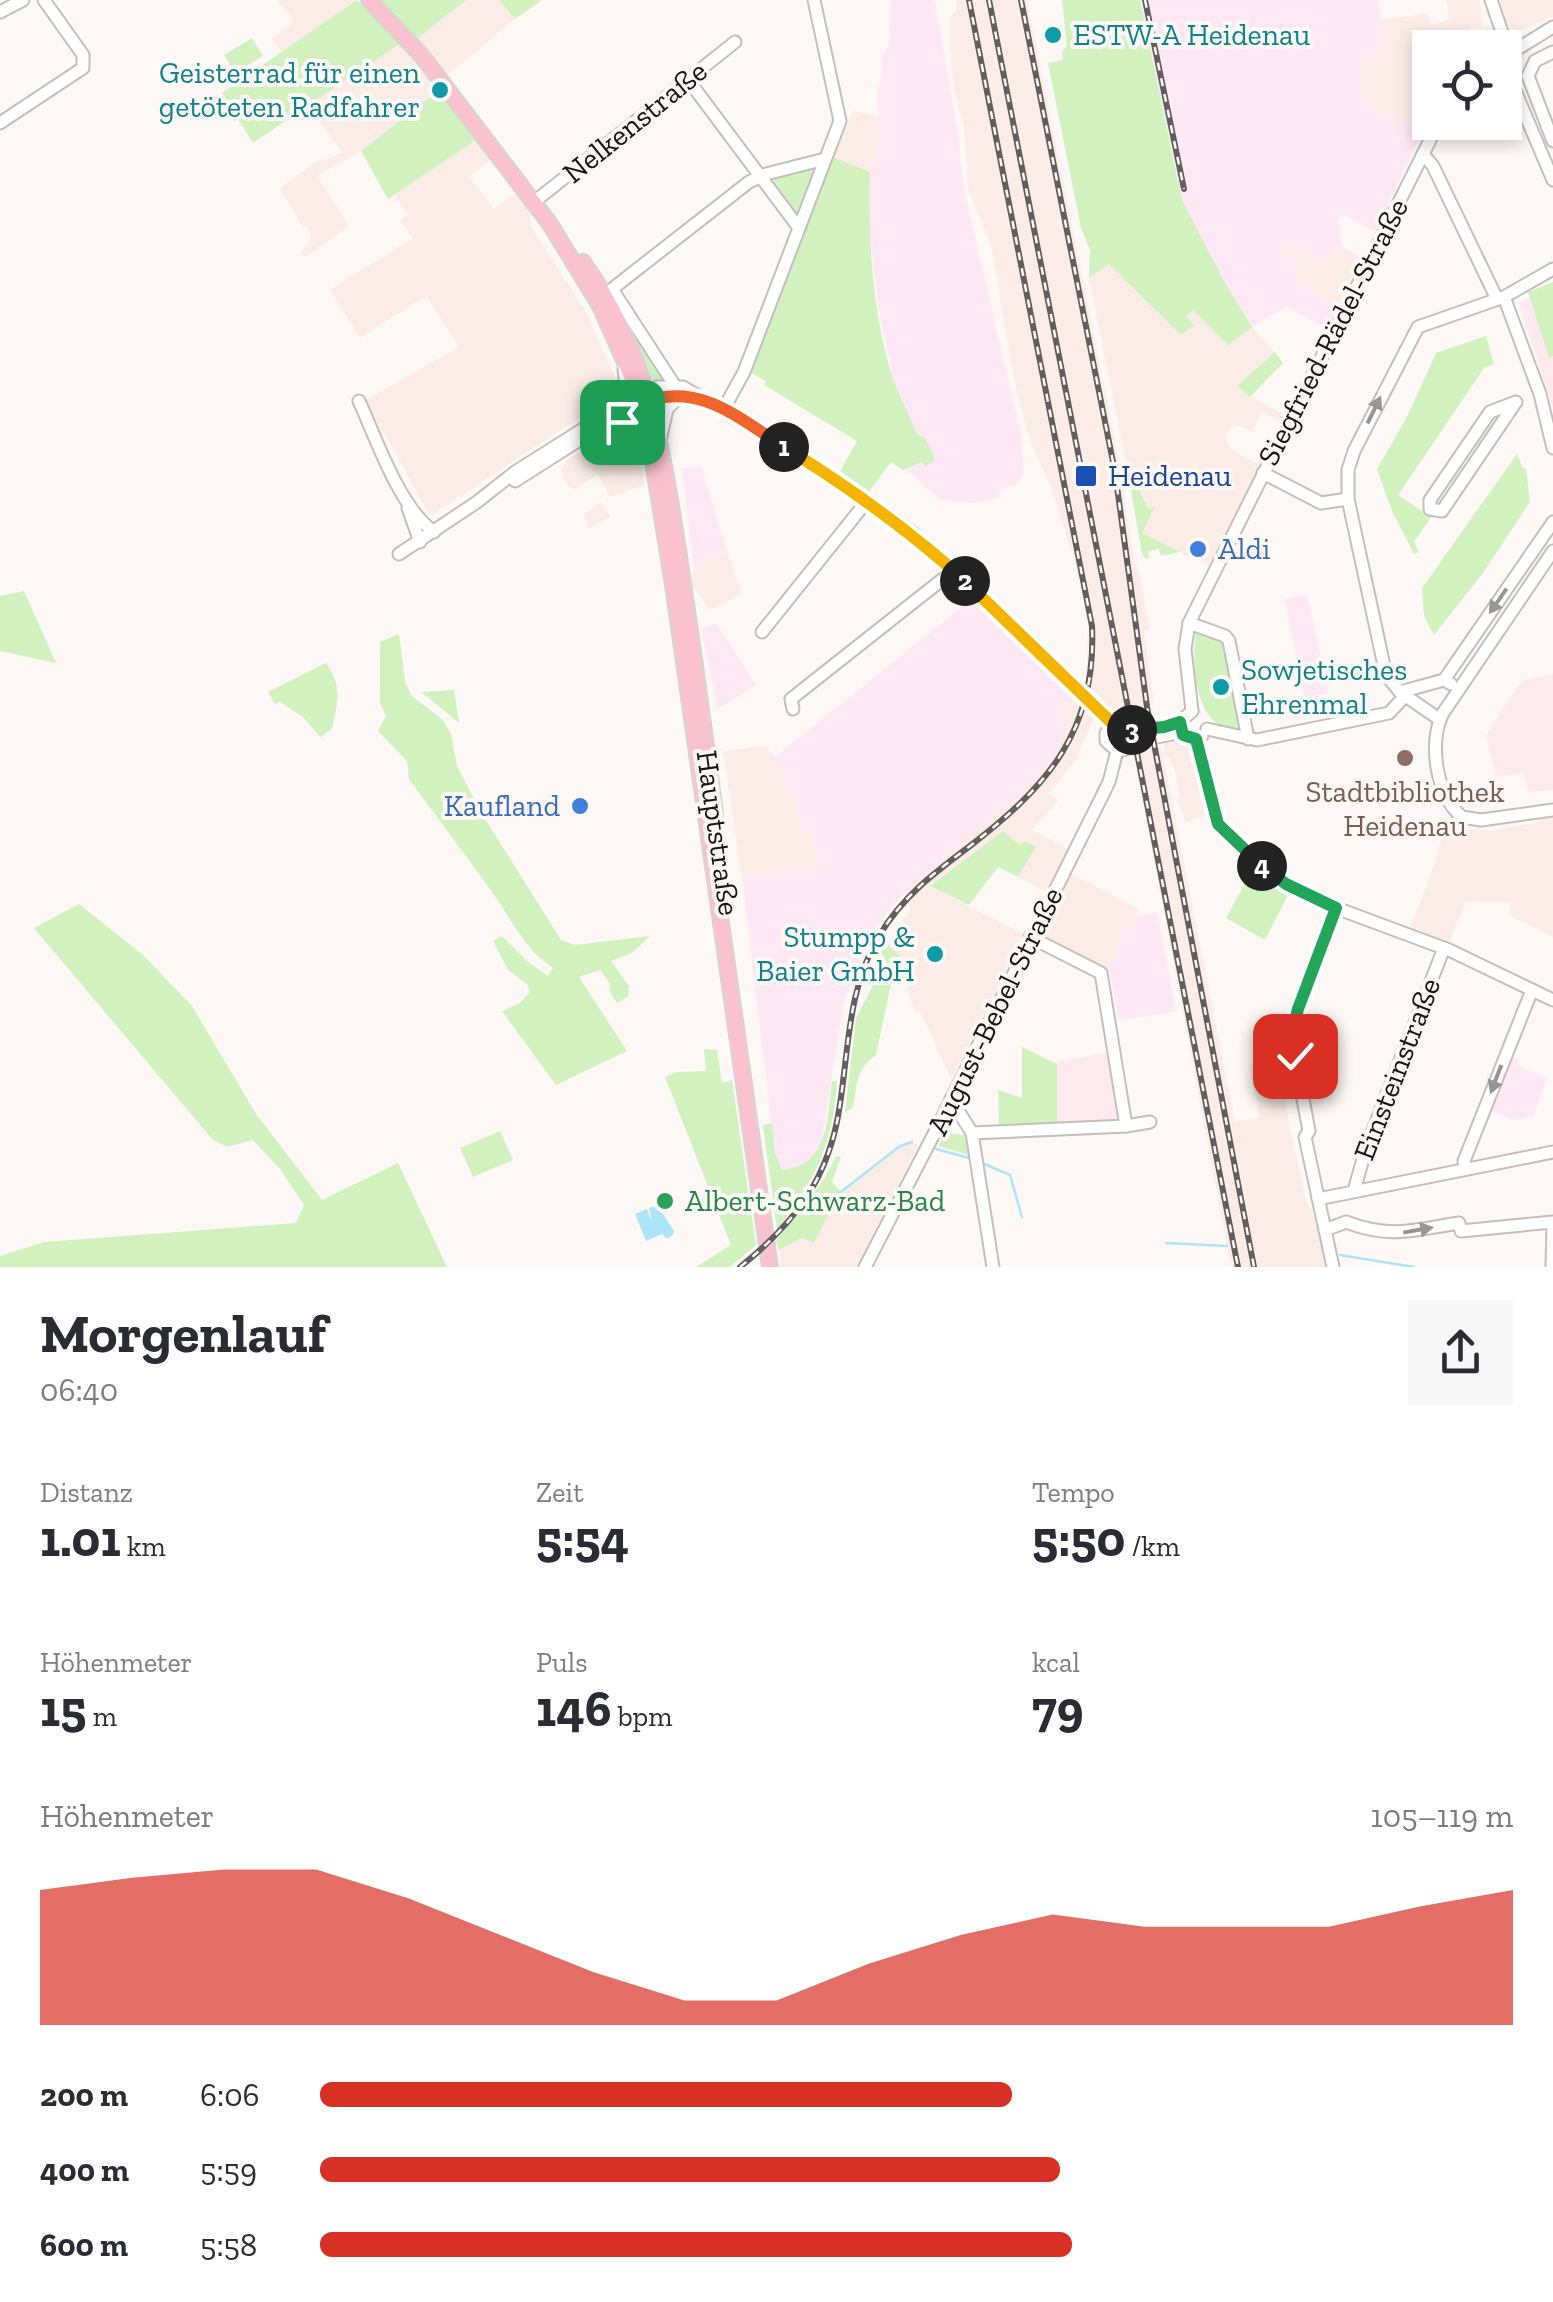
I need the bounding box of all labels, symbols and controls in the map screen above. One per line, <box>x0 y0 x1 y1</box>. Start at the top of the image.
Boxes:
place label: ESTW-A Heidenau <box>1073 17 1310 53</box>
marker: ESTW-A Heidenau <box>1042 24 1064 46</box>
map controls <box>1412 30 1522 140</box>
button: locate <box>1412 30 1522 140</box>
street label: Nelkenstraße <box>556 53 714 191</box>
place label: Geisterrad für einen getöteten Radfahrer <box>159 55 420 125</box>
marker: Geisterrad für einen getöteten Radfahrer <box>429 79 451 101</box>
street label: Siegfried-Rädel-Straße <box>1250 193 1416 471</box>
pin <box>580 380 665 465</box>
icon: arrive <box>595 395 650 450</box>
one-way arrow <box>1365 395 1382 424</box>
pin: 1 <box>759 422 809 472</box>
text: 1 <box>778 430 790 463</box>
place label: Heidenau <box>1108 458 1232 494</box>
marker: Heidenau <box>1073 463 1099 489</box>
place label: Aldi <box>1218 531 1270 567</box>
marker: Aldi <box>1187 538 1209 560</box>
pin: 2 <box>940 556 990 606</box>
text: 2 <box>957 564 973 597</box>
one-way arrow <box>1489 587 1508 614</box>
place label: Sowjetisches Ehrenmal <box>1241 652 1407 722</box>
marker: Sowjetisches Ehrenmal <box>1210 676 1232 698</box>
pin: 3 <box>1107 705 1157 755</box>
text: 3 <box>1125 713 1139 746</box>
marker: Stadtbibliothek Heidenau <box>1394 747 1416 769</box>
street label: Hauptstraße <box>689 748 747 918</box>
place label: Stadtbibliothek Heidenau <box>1305 774 1505 844</box>
place label: Kaufland <box>444 788 561 824</box>
marker: Kaufland <box>569 795 591 817</box>
pin: 4 <box>1237 841 1287 891</box>
text: 4 <box>1254 849 1270 882</box>
street label: August-Bebel-Straße <box>919 881 1071 1141</box>
place label: Stumpp & Baier GmbH <box>756 919 915 989</box>
marker: Stumpp & Baier GmbH <box>924 943 946 965</box>
street label: Einsteinstraße <box>1346 973 1448 1165</box>
pin <box>1253 1014 1338 1099</box>
icon: check <box>1268 1029 1323 1084</box>
one-way arrow <box>1488 1064 1503 1094</box>
place label: Albert-Schwarz-Bad <box>685 1183 946 1219</box>
marker: Albert-Schwarz-Bad <box>654 1190 676 1212</box>
one-way arrow <box>1403 1222 1434 1238</box>
text: Morgenlauf <box>40 1300 326 1366</box>
button: share <box>1408 1300 1513 1405</box>
text: 06:40 <box>40 1371 118 1409</box>
text: Distanz <box>40 1476 133 1509</box>
text: Zeit <box>536 1476 584 1509</box>
text: Tempo <box>1032 1476 1115 1509</box>
text: 1.01 <box>40 1509 121 1569</box>
text: 5:54 <box>536 1509 629 1569</box>
text: 5:50 <box>1032 1509 1125 1569</box>
text: km <box>121 1530 166 1563</box>
text: /km <box>1125 1530 1180 1563</box>
text: Höhenmeter <box>40 1646 192 1679</box>
text: Puls <box>536 1646 588 1679</box>
text: kcal <box>1032 1646 1080 1679</box>
text: 15 <box>40 1679 86 1739</box>
text: 146 <box>536 1679 612 1739</box>
text: 79 <box>1032 1679 1084 1739</box>
text: m <box>86 1700 117 1733</box>
text: bpm <box>612 1700 672 1733</box>
text: Höhenmeter <box>40 1797 214 1835</box>
text: 105–119 m <box>1370 1797 1513 1835</box>
text: 200 m <box>40 2076 128 2114</box>
text: 6:06 <box>200 2076 260 2114</box>
text: 400 m <box>40 2151 129 2189</box>
text: 5:59 <box>200 2151 257 2189</box>
text: 600 m <box>40 2226 128 2264</box>
text: 5:58 <box>200 2226 257 2264</box>

